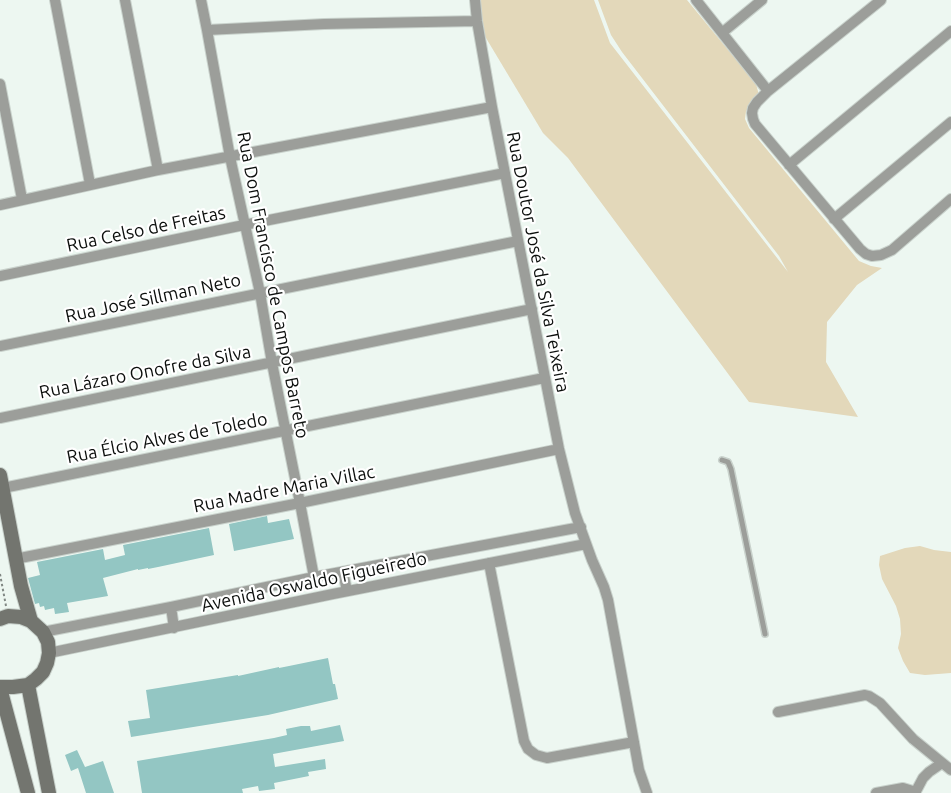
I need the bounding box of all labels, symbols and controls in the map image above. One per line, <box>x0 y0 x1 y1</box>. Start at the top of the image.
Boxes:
street label: Rua Dom Francisco de Campos Barreto <box>233 130 313 440</box>
street label: Rua Doutor José da Silva Teixeira <box>502 130 574 394</box>
street label: Rua Celso de Freitas <box>65 202 227 256</box>
street label: Rua José Sillman Neto <box>63 269 243 327</box>
street label: Rua Lázaro Onofre da Silva <box>37 341 253 403</box>
street label: Rua Élcio Alves de Toledo <box>65 408 269 468</box>
street label: Rua Madre Maria Villac <box>192 461 376 517</box>
street label: Avenida Oswaldo Figueiredo <box>199 548 429 616</box>

